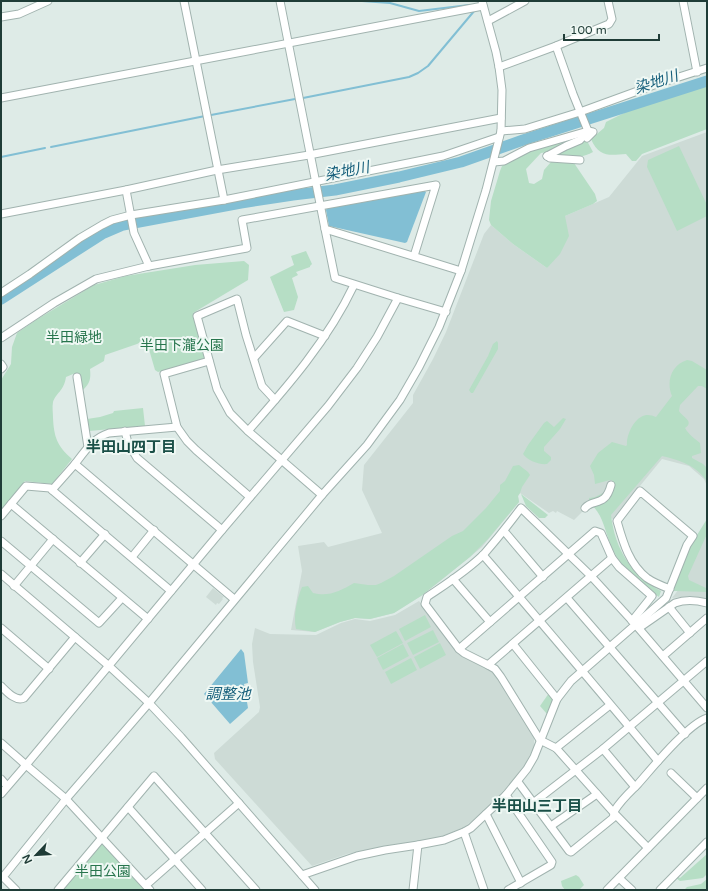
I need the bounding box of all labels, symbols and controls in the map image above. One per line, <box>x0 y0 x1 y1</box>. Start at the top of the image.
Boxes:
scale bar <box>564 16 659 42</box>
text: 100 m <box>570 23 607 37</box>
water label: 染地川 <box>632 66 682 98</box>
water label: 染地川 <box>323 157 373 184</box>
park label: 半田緑地 <box>46 329 102 346</box>
park label: 半田下瀧公園 <box>140 337 224 354</box>
district label: 半田山四丁目 <box>86 438 176 456</box>
water label: 調整池 <box>205 685 252 703</box>
district label: 半田山三丁目 <box>492 797 582 815</box>
north arrow <box>16 835 56 875</box>
text: N <box>20 852 35 866</box>
park label: 半田公園 <box>75 863 131 880</box>

